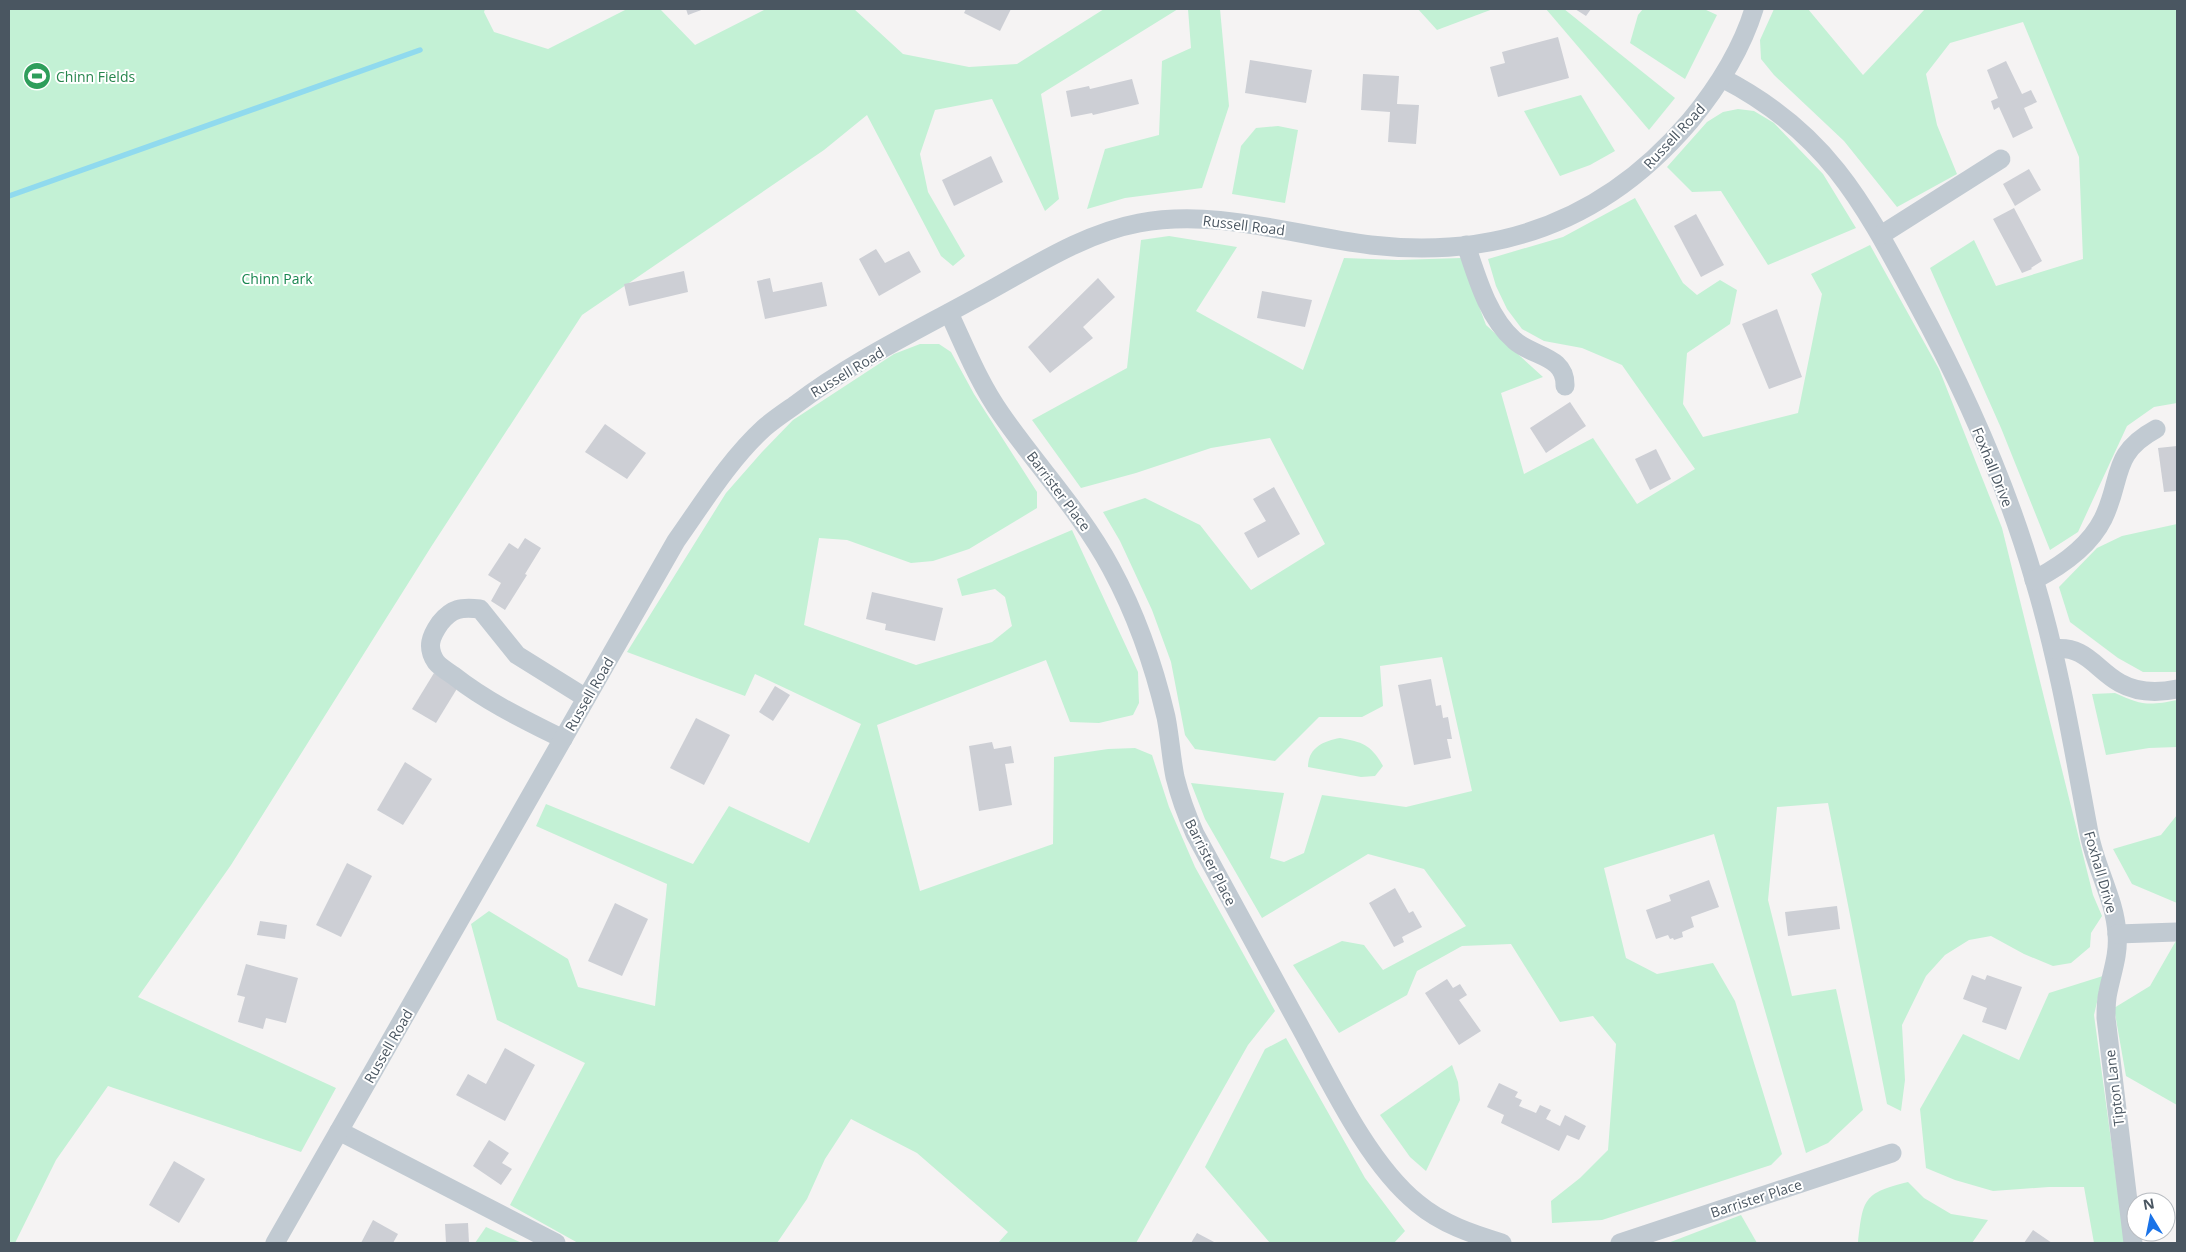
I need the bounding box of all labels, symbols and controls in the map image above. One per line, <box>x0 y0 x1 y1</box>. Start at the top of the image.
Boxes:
sports icon: Chinn Fields <box>22 61 52 91</box>
place label: Chinn Fields <box>56 67 135 86</box>
street label: Russell Road <box>1639 99 1709 173</box>
street label: Russell Road <box>1202 211 1286 239</box>
park label: Chinn Park <box>241 269 313 288</box>
street label: Russell Road <box>807 343 887 401</box>
street label: Foxhall Drive <box>1968 424 2018 510</box>
street label: Barrister Place <box>1023 447 1095 535</box>
street label: Russell Road <box>560 654 618 734</box>
street label: Barrister Place <box>1181 815 1241 909</box>
street label: Foxhall Drive <box>2080 829 2122 915</box>
street label: Russell Road <box>359 1006 417 1086</box>
street label: Tipton Lane <box>2100 1049 2128 1127</box>
street label: Barrister Place <box>1708 1174 1804 1222</box>
north arrow <box>2126 1192 2176 1242</box>
text: N <box>2141 1193 2156 1214</box>

